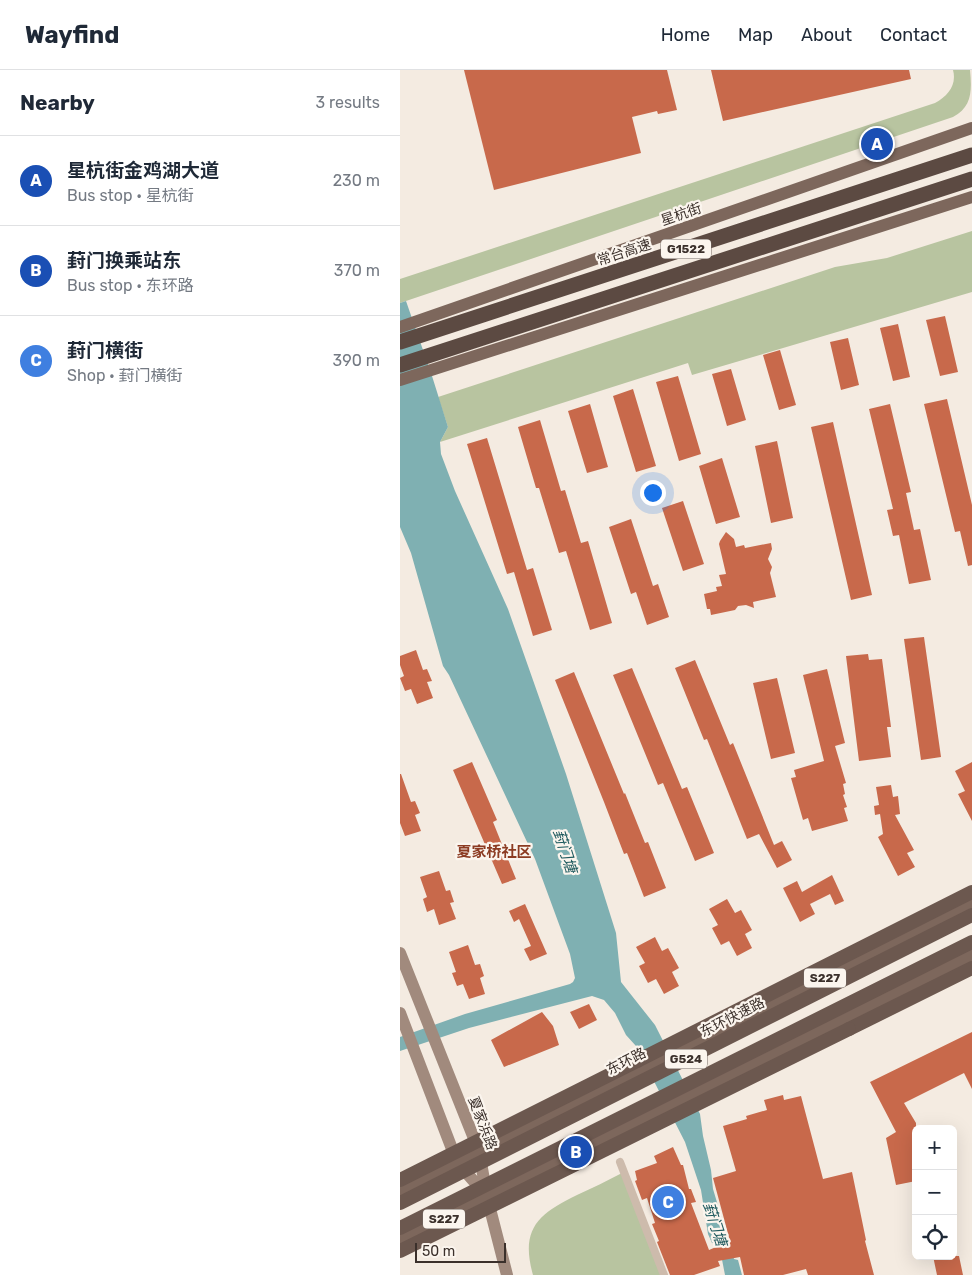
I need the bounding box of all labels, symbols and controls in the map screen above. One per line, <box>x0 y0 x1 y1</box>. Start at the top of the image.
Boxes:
text: Wayfind <box>25 21 119 49</box>
text: Home <box>661 24 710 46</box>
text: Map <box>738 24 773 46</box>
text: About <box>801 24 852 46</box>
text: Contact <box>880 24 947 46</box>
text: Nearby <box>20 90 95 115</box>
text: 3 results <box>315 93 380 112</box>
pin: A <box>861 125 893 163</box>
text: 星杭街金鸡湖大道 <box>67 159 219 182</box>
text: A <box>30 171 42 190</box>
text: 230 m <box>333 171 380 190</box>
text: Bus stop · 星杭街 <box>67 186 194 205</box>
street label: 星杭街 <box>659 200 704 229</box>
street label: 常台高速 <box>595 236 653 269</box>
road number: G1522 <box>661 240 711 258</box>
text: 葑门换乘站东 <box>67 249 181 272</box>
text: B <box>30 261 42 280</box>
text: 370 m <box>334 261 380 280</box>
text: Bus stop · 东环路 <box>67 276 194 295</box>
text: 葑门横街 <box>67 339 143 362</box>
text: C <box>30 351 42 370</box>
text: 390 m <box>333 351 380 370</box>
text: Shop · 葑门横街 <box>67 366 183 385</box>
your location <box>640 480 666 506</box>
water label: 葑门塘 <box>549 827 581 878</box>
district label: 夏家桥社区 <box>456 843 532 861</box>
road number: S227 <box>804 968 846 988</box>
street label: 东环快速路 <box>697 994 767 1041</box>
street label: 东环路 <box>604 1044 649 1079</box>
road number: G524 <box>665 1050 707 1069</box>
street label: 夏家浜路 <box>465 1094 501 1152</box>
map controls <box>912 1125 957 1260</box>
button: + <box>912 1125 957 1170</box>
pin: B <box>560 1133 592 1171</box>
button: − <box>912 1170 957 1215</box>
pin: C <box>652 1183 684 1221</box>
water label: 葑门塘 <box>699 1200 731 1251</box>
road number: S227 <box>423 1210 465 1228</box>
button: locate <box>912 1215 957 1260</box>
scale bar <box>415 1240 506 1263</box>
text: 50 m <box>422 1243 455 1260</box>

